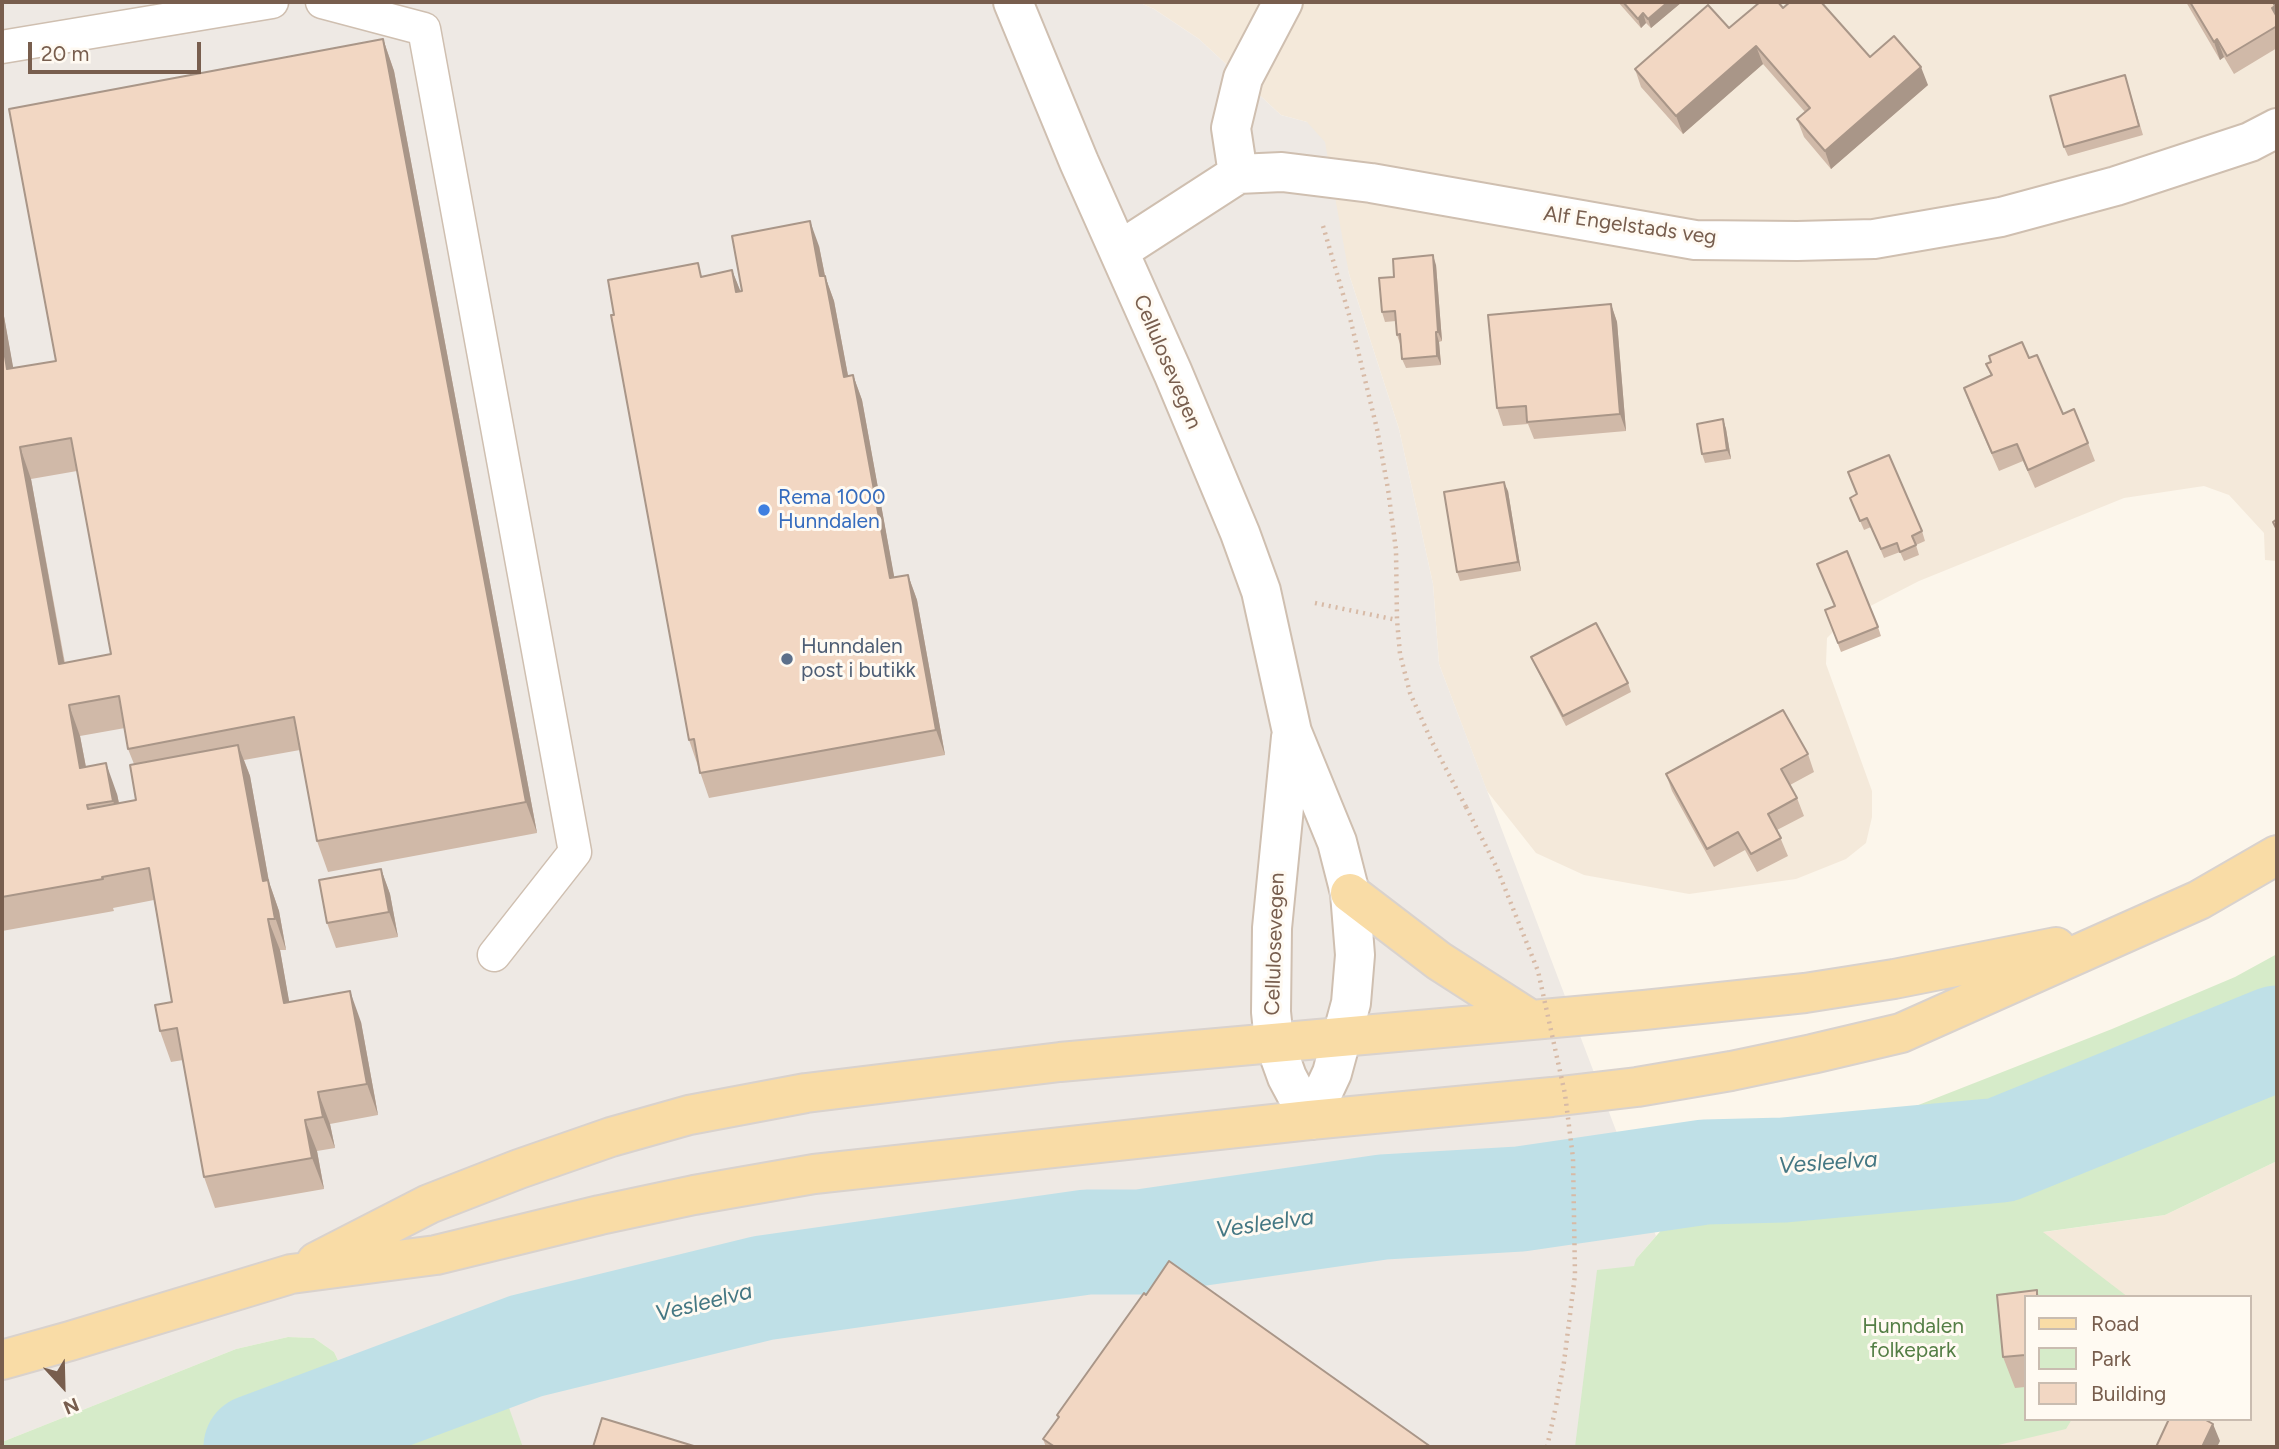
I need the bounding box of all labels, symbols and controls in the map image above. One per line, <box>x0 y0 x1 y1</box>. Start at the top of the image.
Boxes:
scale bar <box>32 28 205 72</box>
text: 20 m <box>41 41 89 66</box>
street label: Alf Engelstads veg <box>1542 201 1718 251</box>
street label: Cellulosevegen <box>1127 291 1207 433</box>
place label: Rema 1000 Hunndalen <box>778 485 885 535</box>
marker: Rema 1000 Hunndalen <box>756 502 772 518</box>
place label: Hunndalen post i butikk <box>801 634 916 684</box>
marker: Hunndalen post i butikk <box>779 651 795 667</box>
street label: Cellulosevegen <box>1260 872 1290 1016</box>
water label: Vesleelva <box>1778 1146 1878 1180</box>
water label: Vesleelva <box>1214 1203 1316 1245</box>
water label: Vesleelva <box>653 1278 755 1328</box>
legend <box>2024 1295 2251 1421</box>
text: Road <box>2091 1311 2139 1336</box>
park label: Hunndalen folkepark <box>1862 1314 1964 1364</box>
text: Park <box>2091 1346 2131 1371</box>
north arrow <box>28 1351 98 1421</box>
text: Building <box>2091 1381 2166 1406</box>
text: N <box>60 1393 82 1419</box>

